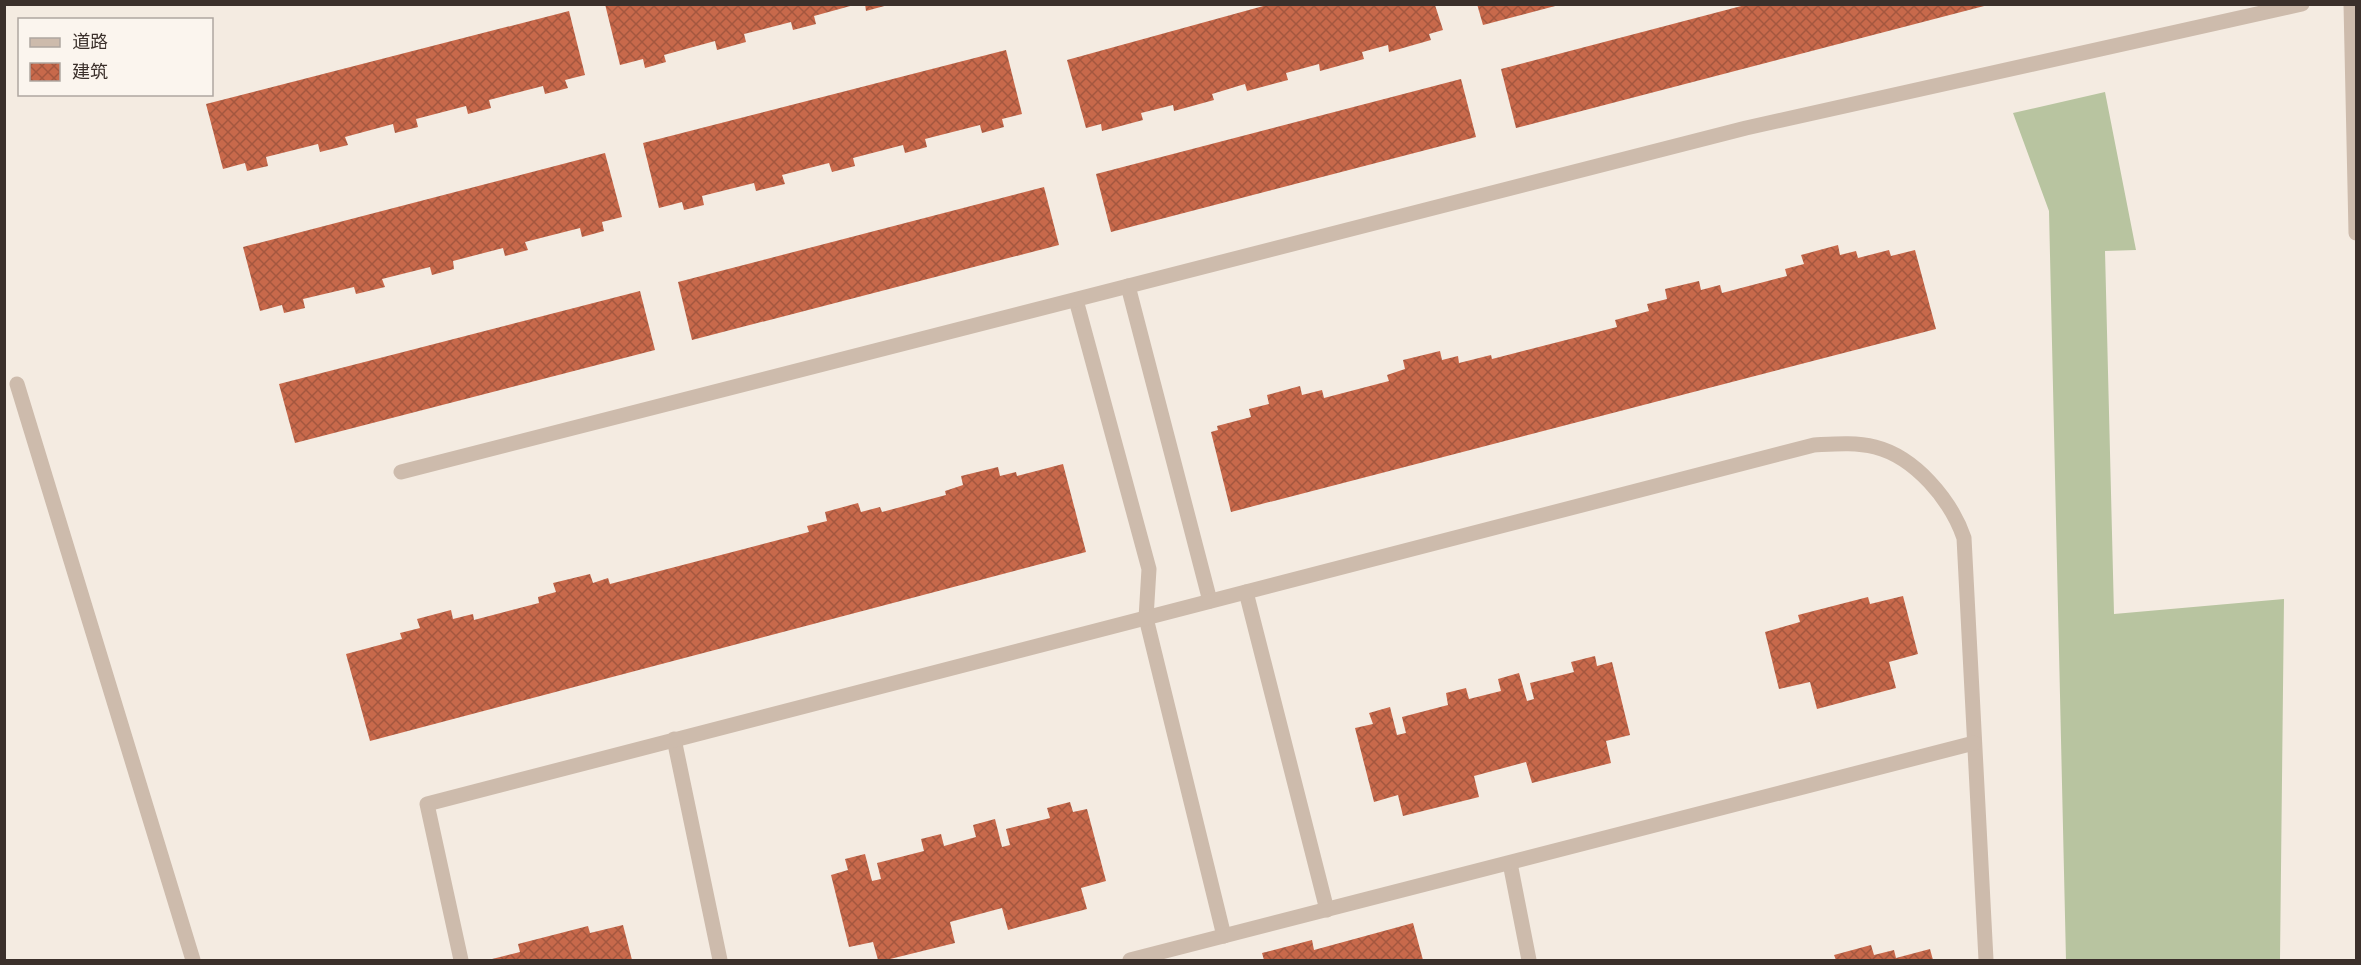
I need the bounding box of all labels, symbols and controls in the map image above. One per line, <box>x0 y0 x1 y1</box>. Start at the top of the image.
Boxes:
legend <box>18 18 213 96</box>
text: 道路 <box>72 31 108 53</box>
text: 建筑 <box>72 61 108 83</box>

